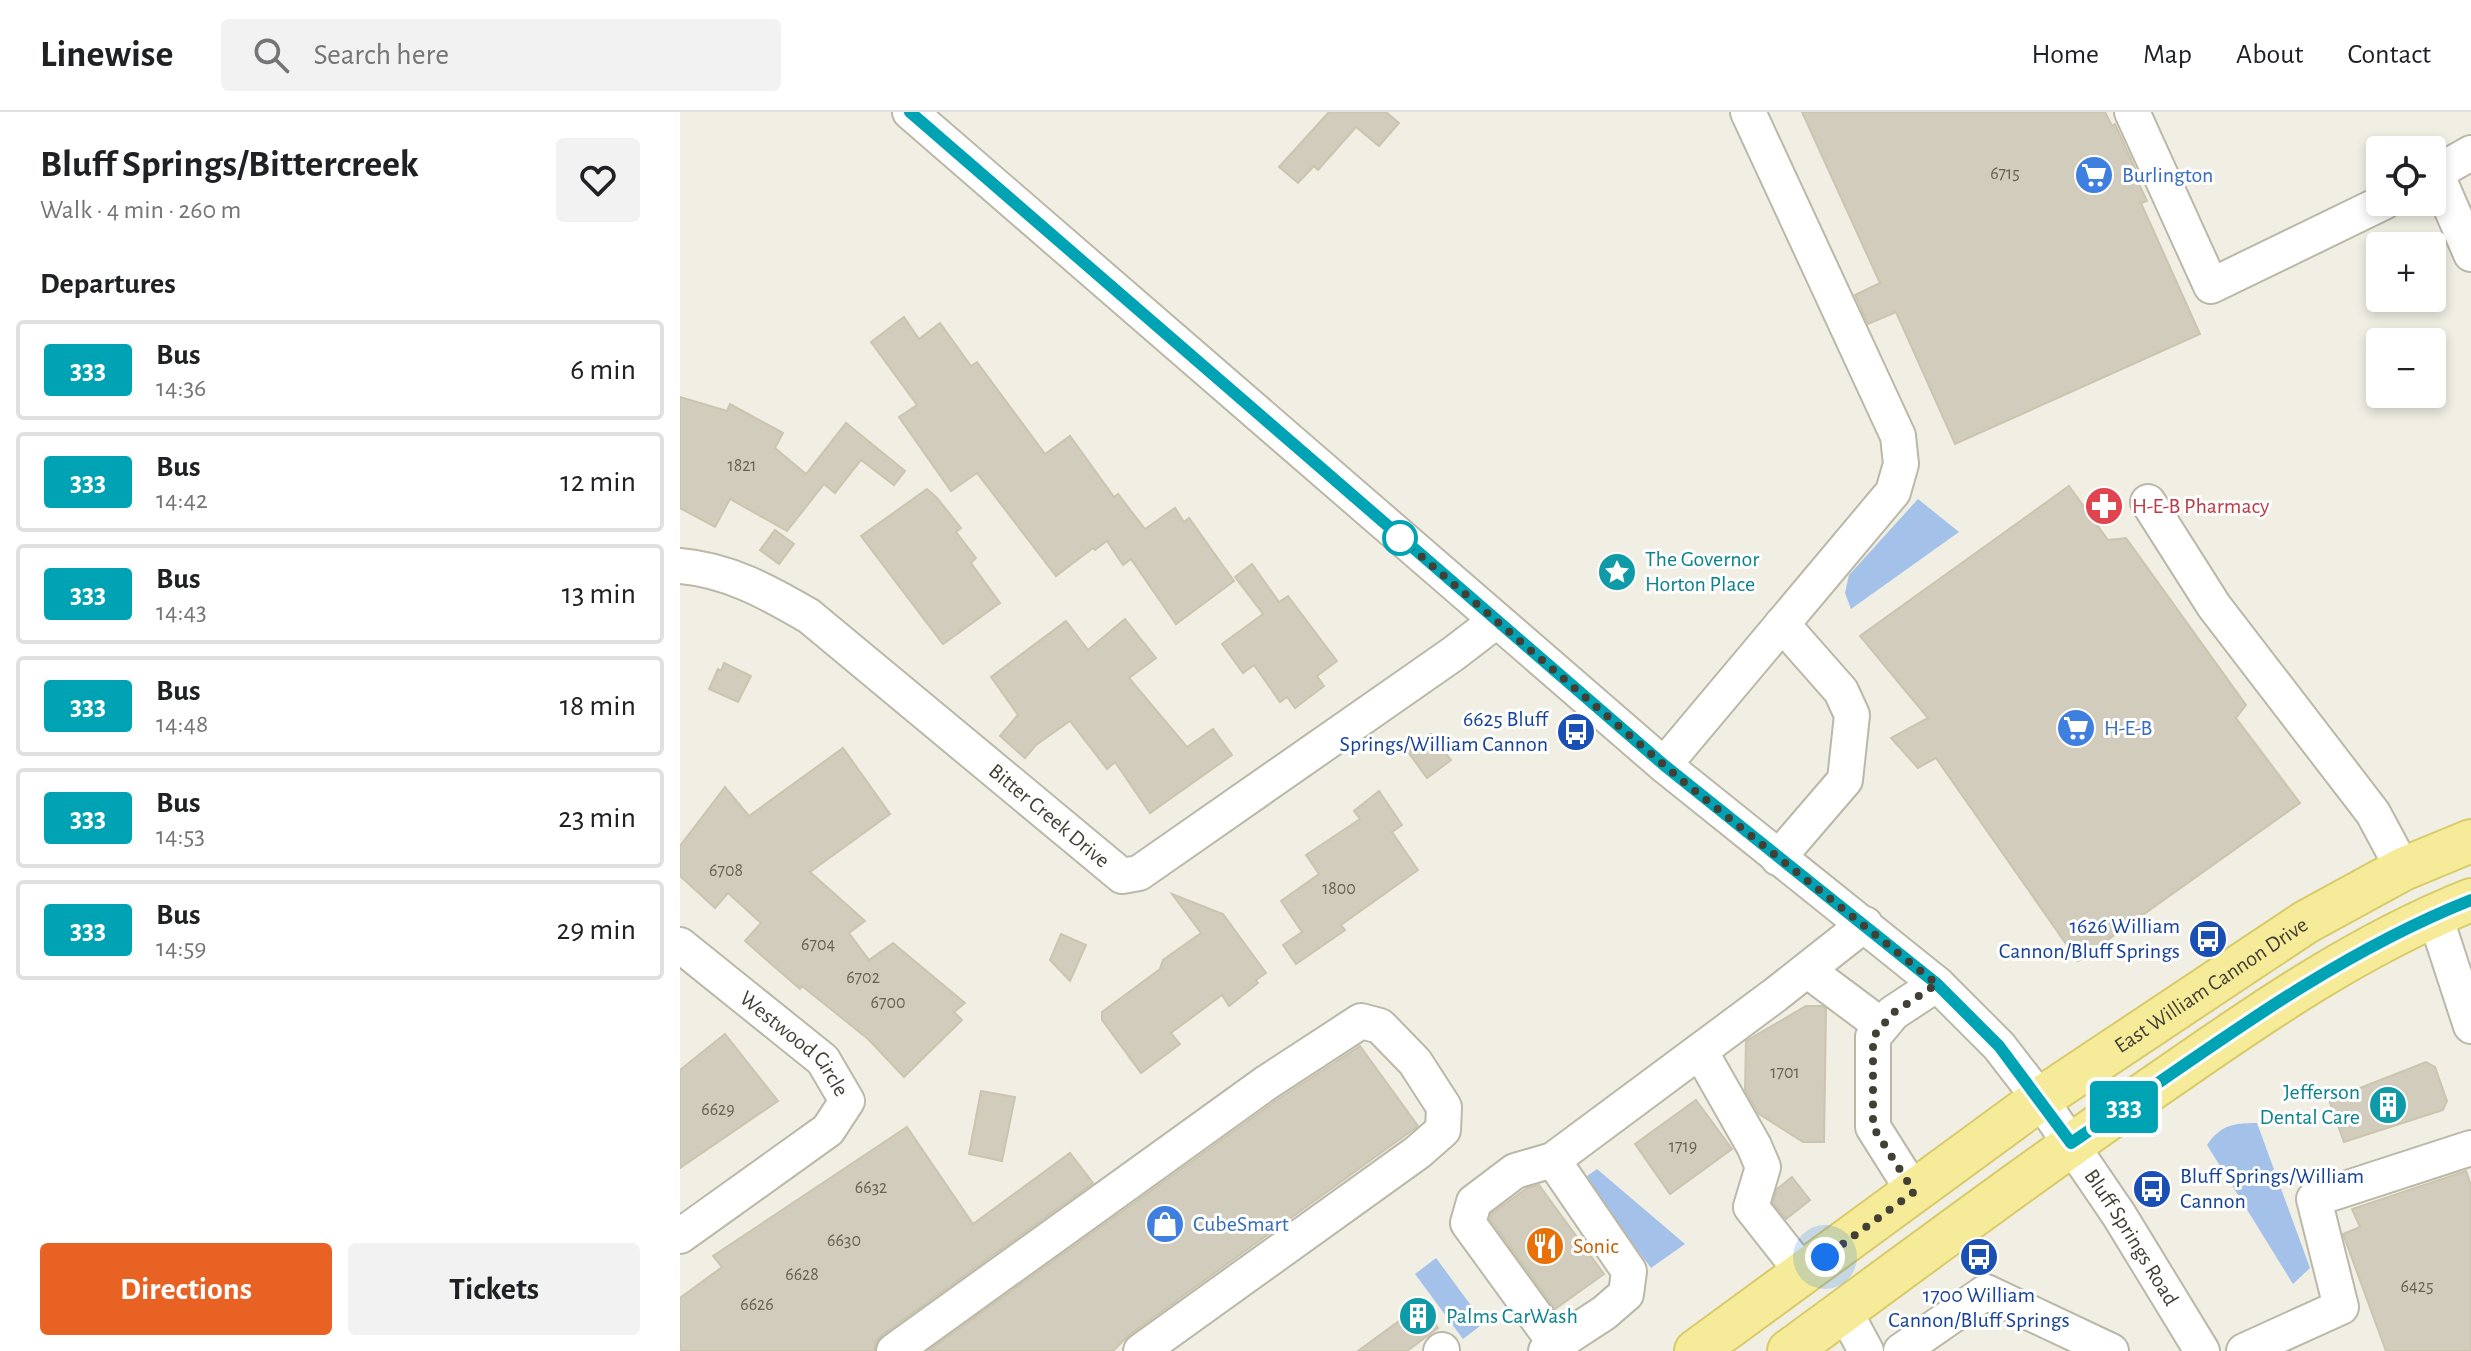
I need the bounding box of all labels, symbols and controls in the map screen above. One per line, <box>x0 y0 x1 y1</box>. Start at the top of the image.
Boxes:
search box <box>221 19 781 91</box>
icon: search <box>249 33 293 77</box>
text: Linewise <box>40 36 173 74</box>
text: Search here <box>313 40 449 70</box>
text: Home <box>2032 41 2099 69</box>
text: Map <box>2143 41 2192 69</box>
text: About <box>2236 41 2304 69</box>
text: Contact <box>2348 41 2431 69</box>
map controls <box>2366 136 2446 408</box>
button: locate <box>2366 136 2446 216</box>
button: heart <box>556 138 640 222</box>
text: Bluff Springs/Bittercreek <box>40 146 419 184</box>
supermarket icon: Burlington <box>2073 154 2115 196</box>
place label: Burlington <box>2122 164 2213 186</box>
house number: 6715 <box>1990 165 2020 183</box>
text: Walk · 4 min · 260 m <box>40 197 241 223</box>
button: + <box>2366 232 2446 312</box>
text: Departures <box>40 269 176 299</box>
button: − <box>2366 328 2446 408</box>
text: Bus <box>156 340 201 370</box>
text: 6 min <box>570 355 636 385</box>
text: 333 <box>70 356 106 384</box>
text: 14:36 <box>156 375 206 401</box>
text: Bus <box>156 452 201 482</box>
house number: 1821 <box>727 457 757 475</box>
text: 12 min <box>560 467 636 497</box>
text: 333 <box>70 468 106 496</box>
pharmacy icon: H-E-B Pharmacy <box>2083 485 2125 527</box>
text: 14:42 <box>156 487 208 513</box>
place label: H-E-B Pharmacy <box>2132 495 2270 517</box>
unlabelled marker <box>1383 521 1417 555</box>
place label: The Governor Horton Place <box>1645 548 1759 595</box>
place icon: The Governor Horton Place <box>1596 551 1638 593</box>
text: Bus <box>156 564 201 594</box>
text: 13 min <box>562 579 636 609</box>
text: 333 <box>70 580 106 608</box>
text: 14:43 <box>156 599 207 625</box>
text: Bus <box>156 676 201 706</box>
text: 18 min <box>560 691 636 721</box>
text: 333 <box>70 692 106 720</box>
supermarket icon: H-E-B <box>2055 707 2097 749</box>
place label: 6625 Bluff Springs/William Cannon <box>1340 708 1549 755</box>
text: 14:48 <box>156 711 208 737</box>
bus stop icon: 6625 Bluff Springs/William Cannon <box>1555 711 1597 753</box>
place label: H-E-B <box>2104 717 2152 739</box>
street label: Bitter Creek Drive <box>985 759 1114 872</box>
text: Bus <box>156 788 201 818</box>
text: 23 min <box>558 803 636 833</box>
text: 333 <box>70 804 106 832</box>
text: 14:53 <box>156 823 205 849</box>
house number: 6708 <box>709 862 743 880</box>
house number: 1800 <box>1322 880 1356 898</box>
text: Bus <box>156 900 201 930</box>
street label: East William Cannon Drive <box>2111 913 2312 1057</box>
text: 29 min <box>557 915 636 945</box>
place label: 1626 William Cannon/Bluff Springs <box>1999 915 2180 962</box>
text: 333 <box>70 916 106 944</box>
bus stop icon: 1626 William Cannon/Bluff Springs <box>2187 918 2229 960</box>
text: 14:59 <box>156 935 207 961</box>
house number: 6704 <box>801 936 835 954</box>
house number: 6702 <box>846 969 880 987</box>
street label: Westwood Circle <box>736 987 853 1100</box>
house number: 6700 <box>871 994 905 1012</box>
house number: 1701 <box>1770 1064 1800 1082</box>
line badge: 333 <box>2078 1081 2170 1133</box>
place label: Jefferson Dental Care <box>2259 1081 2360 1128</box>
building icon: Jefferson Dental Care <box>2367 1084 2409 1126</box>
text: 333 <box>2106 1093 2142 1121</box>
house number: 6629 <box>701 1101 735 1119</box>
house number: 1719 <box>1669 1138 1697 1156</box>
street label: Bluff Springs Road <box>2080 1165 2183 1309</box>
place label: Bluff Springs/William Cannon <box>2180 1165 2364 1212</box>
bus stop icon: Bluff Springs/William Cannon <box>2131 1168 2173 1210</box>
house number: 6632 <box>855 1179 887 1197</box>
shop icon: CubeSmart <box>1144 1203 1186 1245</box>
place label: CubeSmart <box>1193 1213 1289 1235</box>
restaurant icon: Sonic <box>1524 1225 1566 1267</box>
house number: 6630 <box>827 1232 861 1250</box>
place label: Sonic <box>1573 1235 1619 1257</box>
bus stop icon: 1700 William Cannon/Bluff Springs <box>1958 1236 2000 1278</box>
your location <box>1805 1237 1845 1277</box>
button: Directions <box>40 1243 332 1335</box>
button: Tickets <box>348 1243 640 1335</box>
house number: 6628 <box>785 1266 819 1284</box>
house number: 6425 <box>2401 1278 2433 1296</box>
place label: 1700 William Cannon/Bluff Springs <box>1888 1284 2070 1331</box>
building icon: Palms CarWash <box>1397 1295 1439 1337</box>
house number: 6626 <box>740 1296 774 1314</box>
place label: Palms CarWash <box>1446 1305 1578 1327</box>

